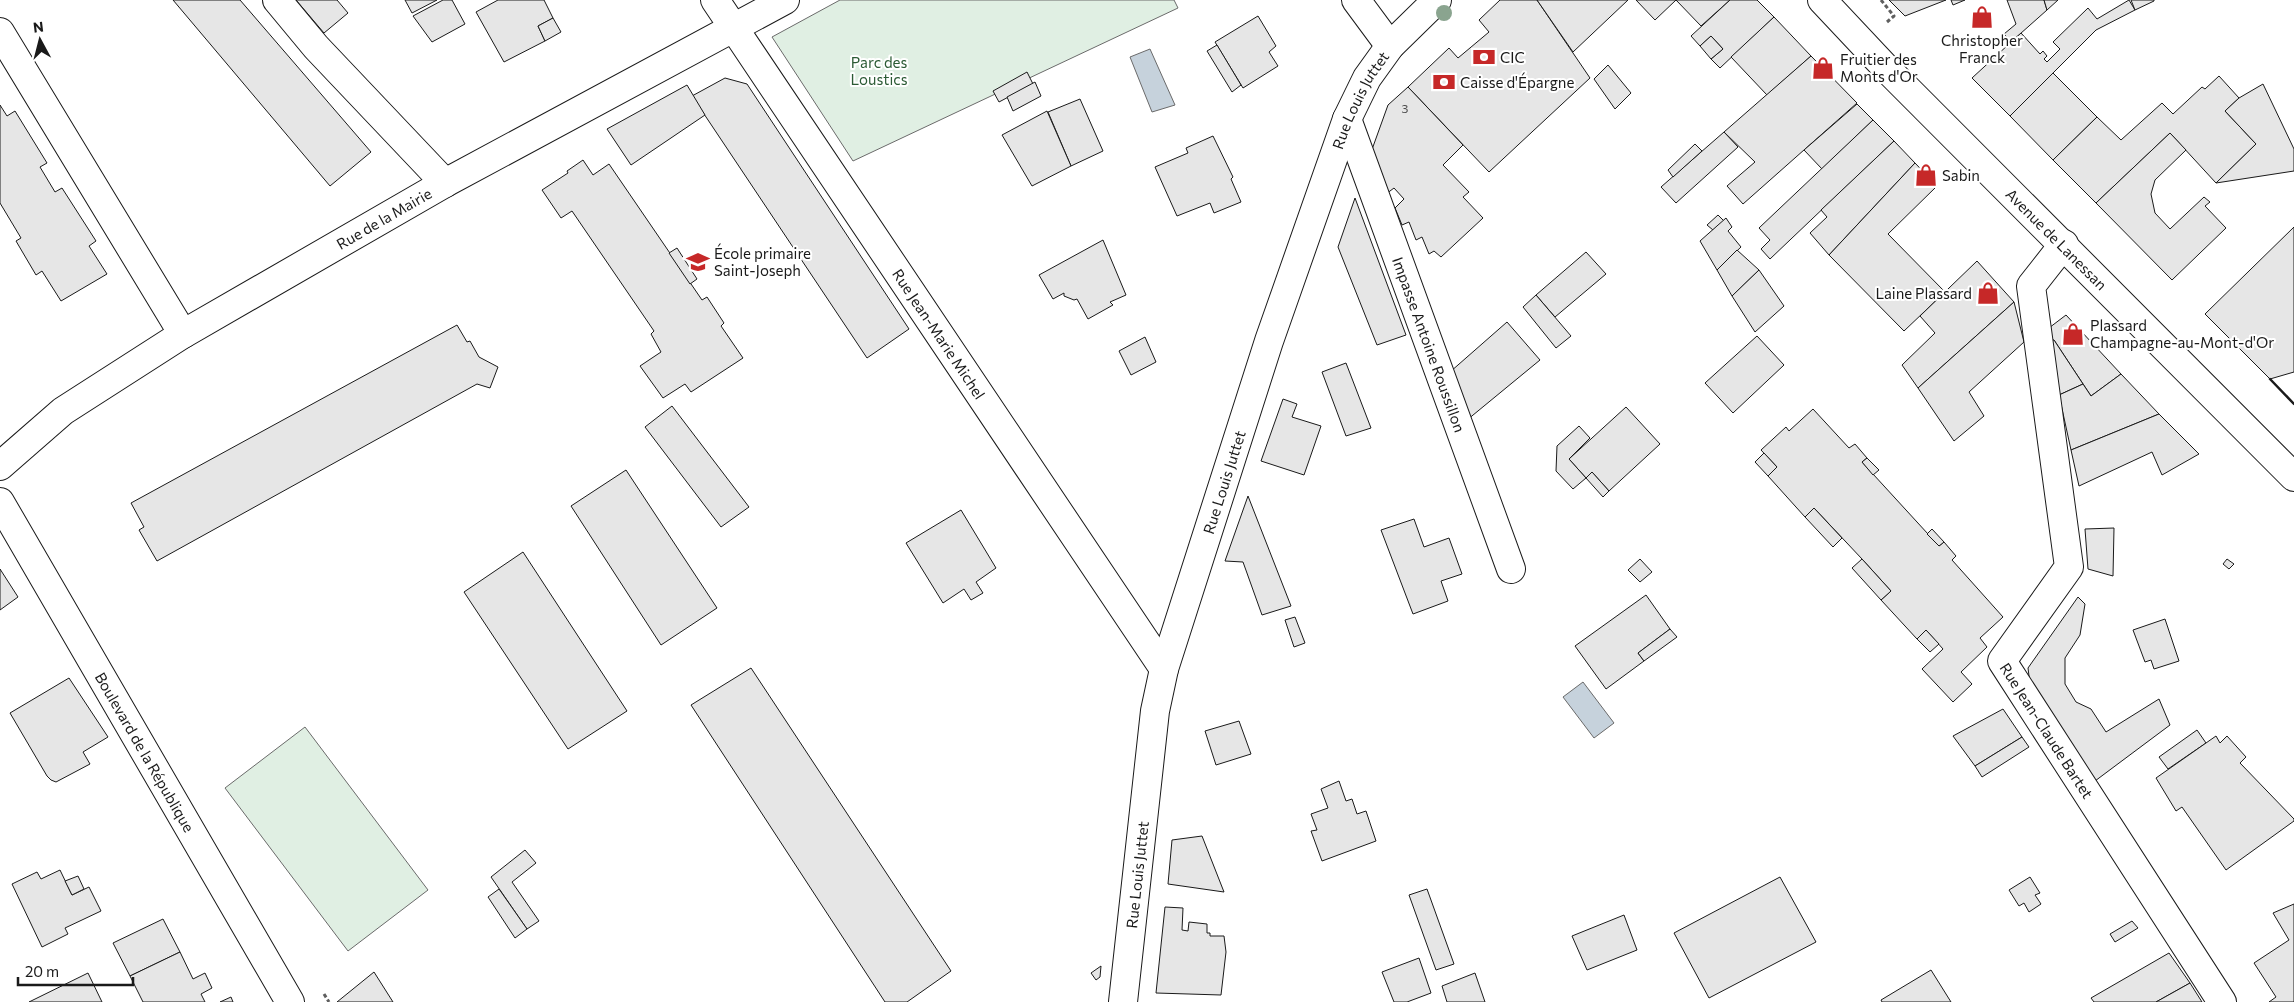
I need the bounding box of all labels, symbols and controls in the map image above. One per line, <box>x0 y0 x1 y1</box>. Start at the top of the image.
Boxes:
shop icon: Christopher Franck <box>1969 4 1995 30</box>
north arrow <box>15 15 65 65</box>
text: N <box>32 18 45 36</box>
place label: Christopher Franck <box>1941 31 2023 66</box>
bank icon: CIC <box>1471 44 1497 70</box>
street label: Rue Louis Juttet <box>1328 48 1392 151</box>
place label: CIC <box>1500 48 1525 66</box>
place label: Fruitier des Monts d'Or <box>1840 50 1918 85</box>
park label: Parc des Loustics <box>851 53 908 88</box>
shop icon: Fruitier des Monts d'Or <box>1810 55 1836 81</box>
bank icon: Caisse d'Épargne <box>1431 69 1457 95</box>
place label: Caisse d'Épargne <box>1460 72 1574 91</box>
house number: 3 <box>1402 101 1409 115</box>
shop icon: Sabin <box>1913 162 1939 188</box>
place label: Sabin <box>1942 166 1980 184</box>
street label: Rue de la Mairie <box>333 184 435 253</box>
street label: Avenue de Lanessan <box>2002 185 2111 293</box>
place label: École primaire Saint-Joseph <box>714 243 811 279</box>
school or university icon: École primaire Saint-Joseph <box>685 249 711 275</box>
street label: Impasse Antoine Roussillon <box>1389 254 1469 435</box>
street label: Rue Jean-Marie Michel <box>889 265 989 402</box>
shop icon: Laine Plassard <box>1975 280 2001 306</box>
place label: Laine Plassard <box>1875 284 1972 302</box>
place label: Plassard Champagne-au-Mont-d'Or <box>2090 316 2274 351</box>
shop icon: Plassard Champagne-au-Mont-d'Or <box>2060 321 2086 347</box>
street label: Rue Louis Juttet <box>1199 428 1249 536</box>
street label: Rue Jean-Claude Bartet <box>1996 659 2097 802</box>
street label: Boulevard de la République <box>92 669 198 835</box>
street label: Rue Louis Juttet <box>1122 820 1152 929</box>
scale bar <box>18 954 132 986</box>
text: 20 m <box>25 962 59 980</box>

